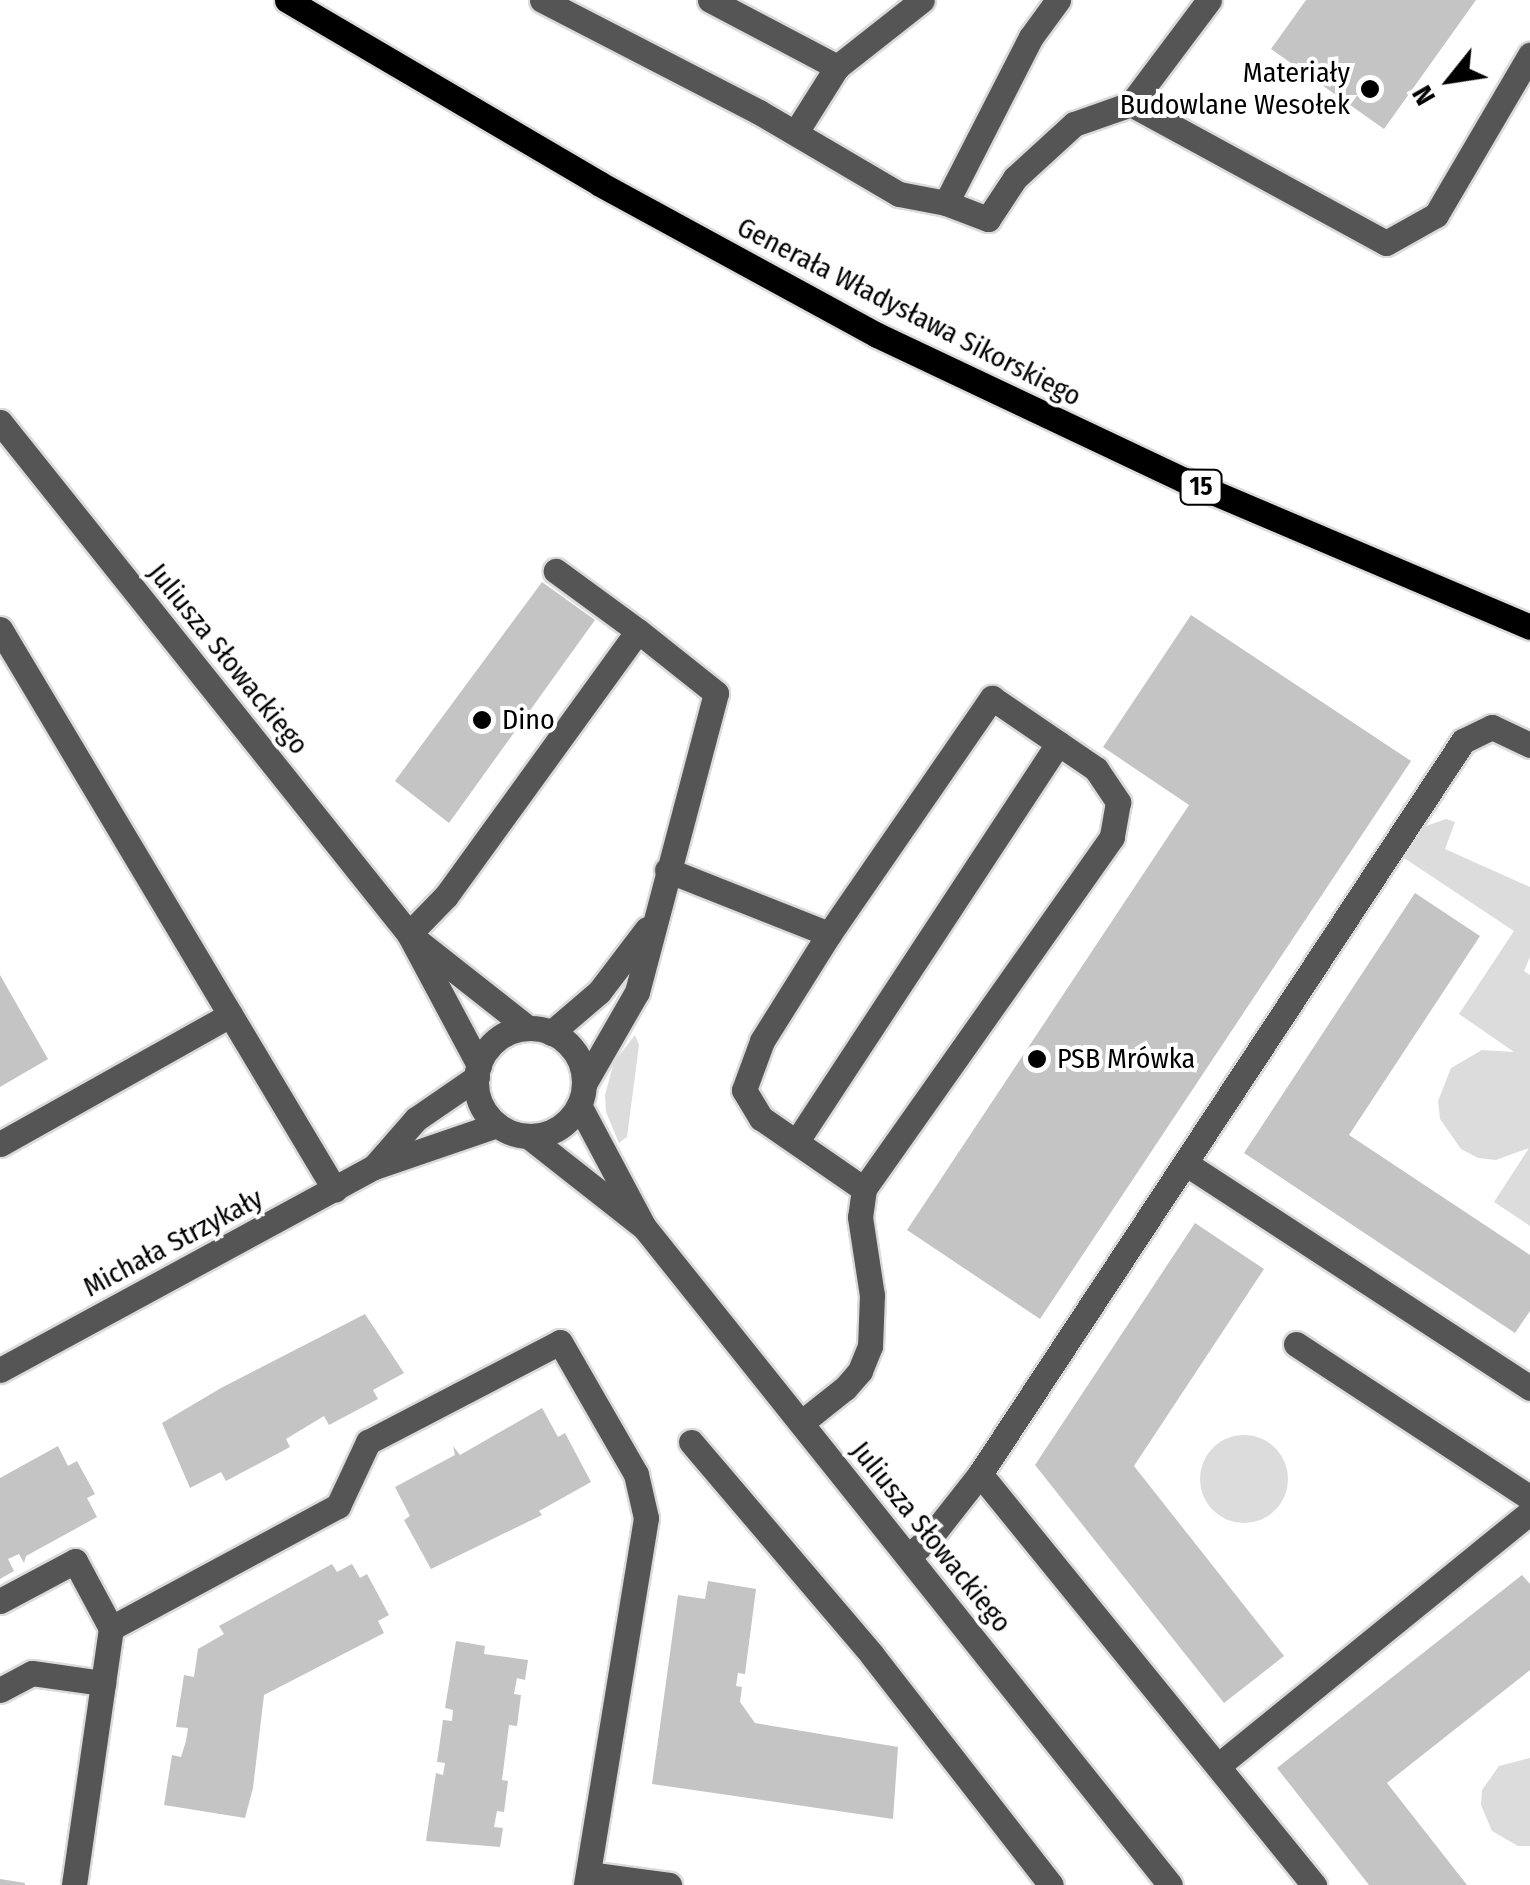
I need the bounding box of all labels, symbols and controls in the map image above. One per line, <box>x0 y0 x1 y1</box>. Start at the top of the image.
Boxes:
north arrow <box>1400 30 1500 130</box>
place label: Materiały Budowlane Wesołek <box>1120 56 1350 122</box>
marker: Materiały Budowlane Wesołek <box>1359 78 1381 100</box>
text: N <box>1405 80 1442 111</box>
street label: Generała Władysława Sikorskiego <box>731 210 1087 414</box>
road number: 15 <box>1178 467 1224 507</box>
street label: Juliusza Słowackiego <box>141 557 315 761</box>
place label: Dino <box>502 703 555 737</box>
marker: Dino <box>471 709 493 731</box>
place label: PSB Mrówka <box>1057 1042 1195 1076</box>
marker: PSB Mrówka <box>1026 1048 1048 1070</box>
street label: Michała Strzykały <box>78 1182 268 1304</box>
street label: Juliusza Słowackiego <box>844 1435 1018 1639</box>

